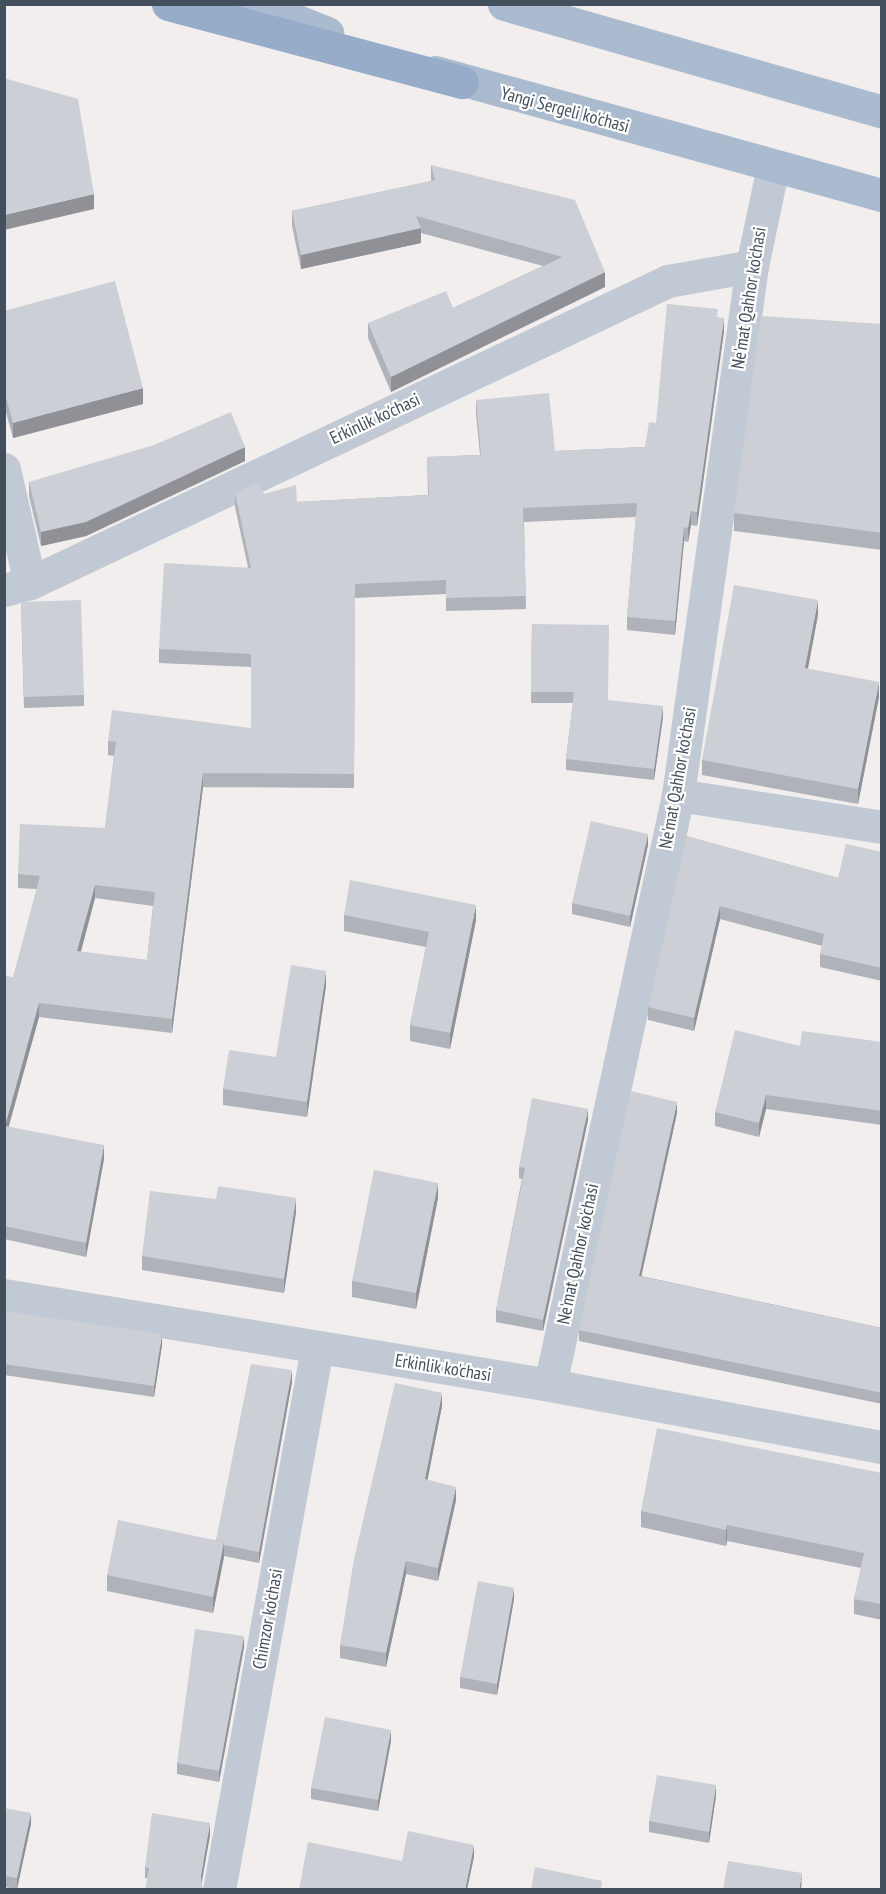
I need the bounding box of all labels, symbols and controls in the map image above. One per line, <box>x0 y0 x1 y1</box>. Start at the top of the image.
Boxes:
street label: Yangi Sergeli ko'chasi <box>498 82 632 138</box>
street label: Ne'mat Qahhor ko'chasi <box>727 225 771 371</box>
street label: Erkinlik ko'chasi <box>326 389 424 449</box>
street label: Ne'mat Qahhor ko'chasi <box>655 706 701 850</box>
street label: Ne'mat Qahhor ko'chasi <box>553 1182 603 1326</box>
street label: Erkinlik ko'chasi <box>393 1350 493 1386</box>
street label: Chimzor ko'chasi <box>249 1567 287 1671</box>

